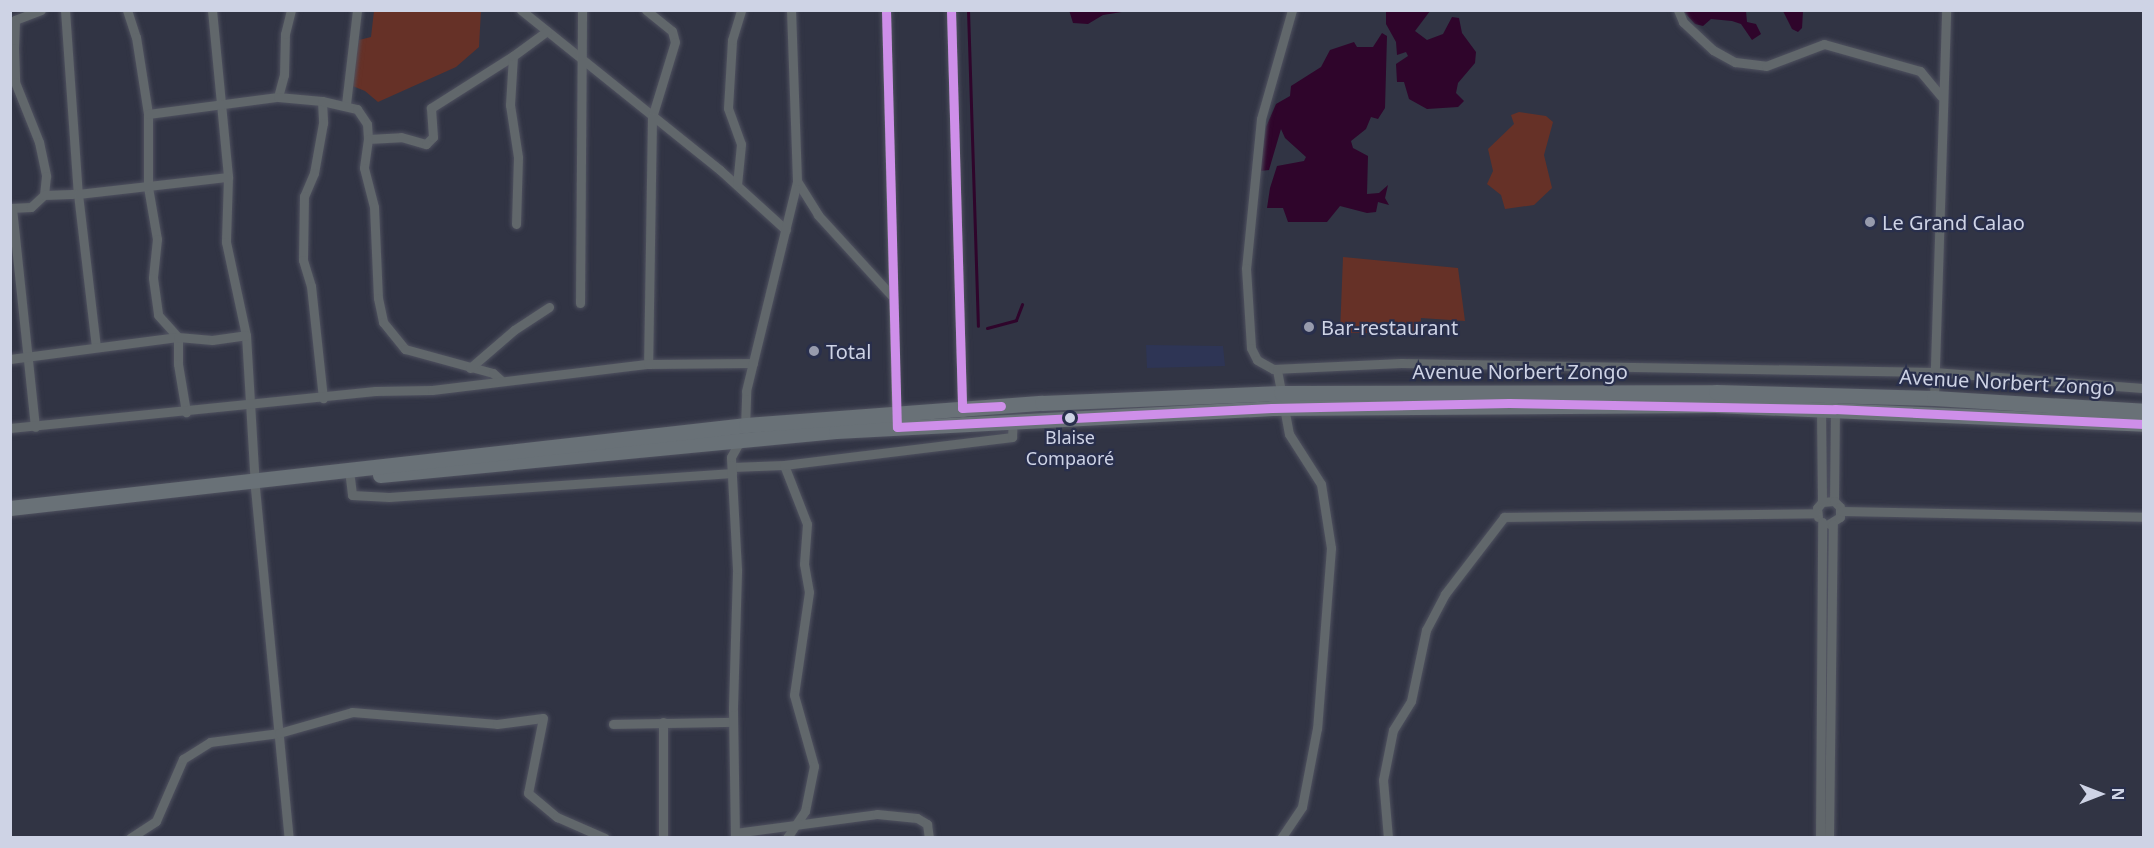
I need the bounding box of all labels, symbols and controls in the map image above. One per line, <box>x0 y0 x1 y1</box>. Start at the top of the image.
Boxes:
place label: Le Grand Calao <box>1882 210 2025 234</box>
marker: Le Grand Calao <box>1863 215 1877 229</box>
place label: Bar-restaurant <box>1321 315 1458 339</box>
marker: Bar-restaurant <box>1302 320 1316 334</box>
place label: Total <box>826 339 871 363</box>
marker: Total <box>807 344 821 358</box>
street label: Avenue Norbert Zongo <box>1412 359 1628 383</box>
street label: Avenue Norbert Zongo <box>1899 364 2115 400</box>
marker: Blaise Compaoré <box>1064 412 1076 424</box>
place label: Blaise Compaoré <box>1026 427 1114 470</box>
north arrow <box>2070 764 2130 824</box>
text: N <box>2107 787 2129 801</box>

